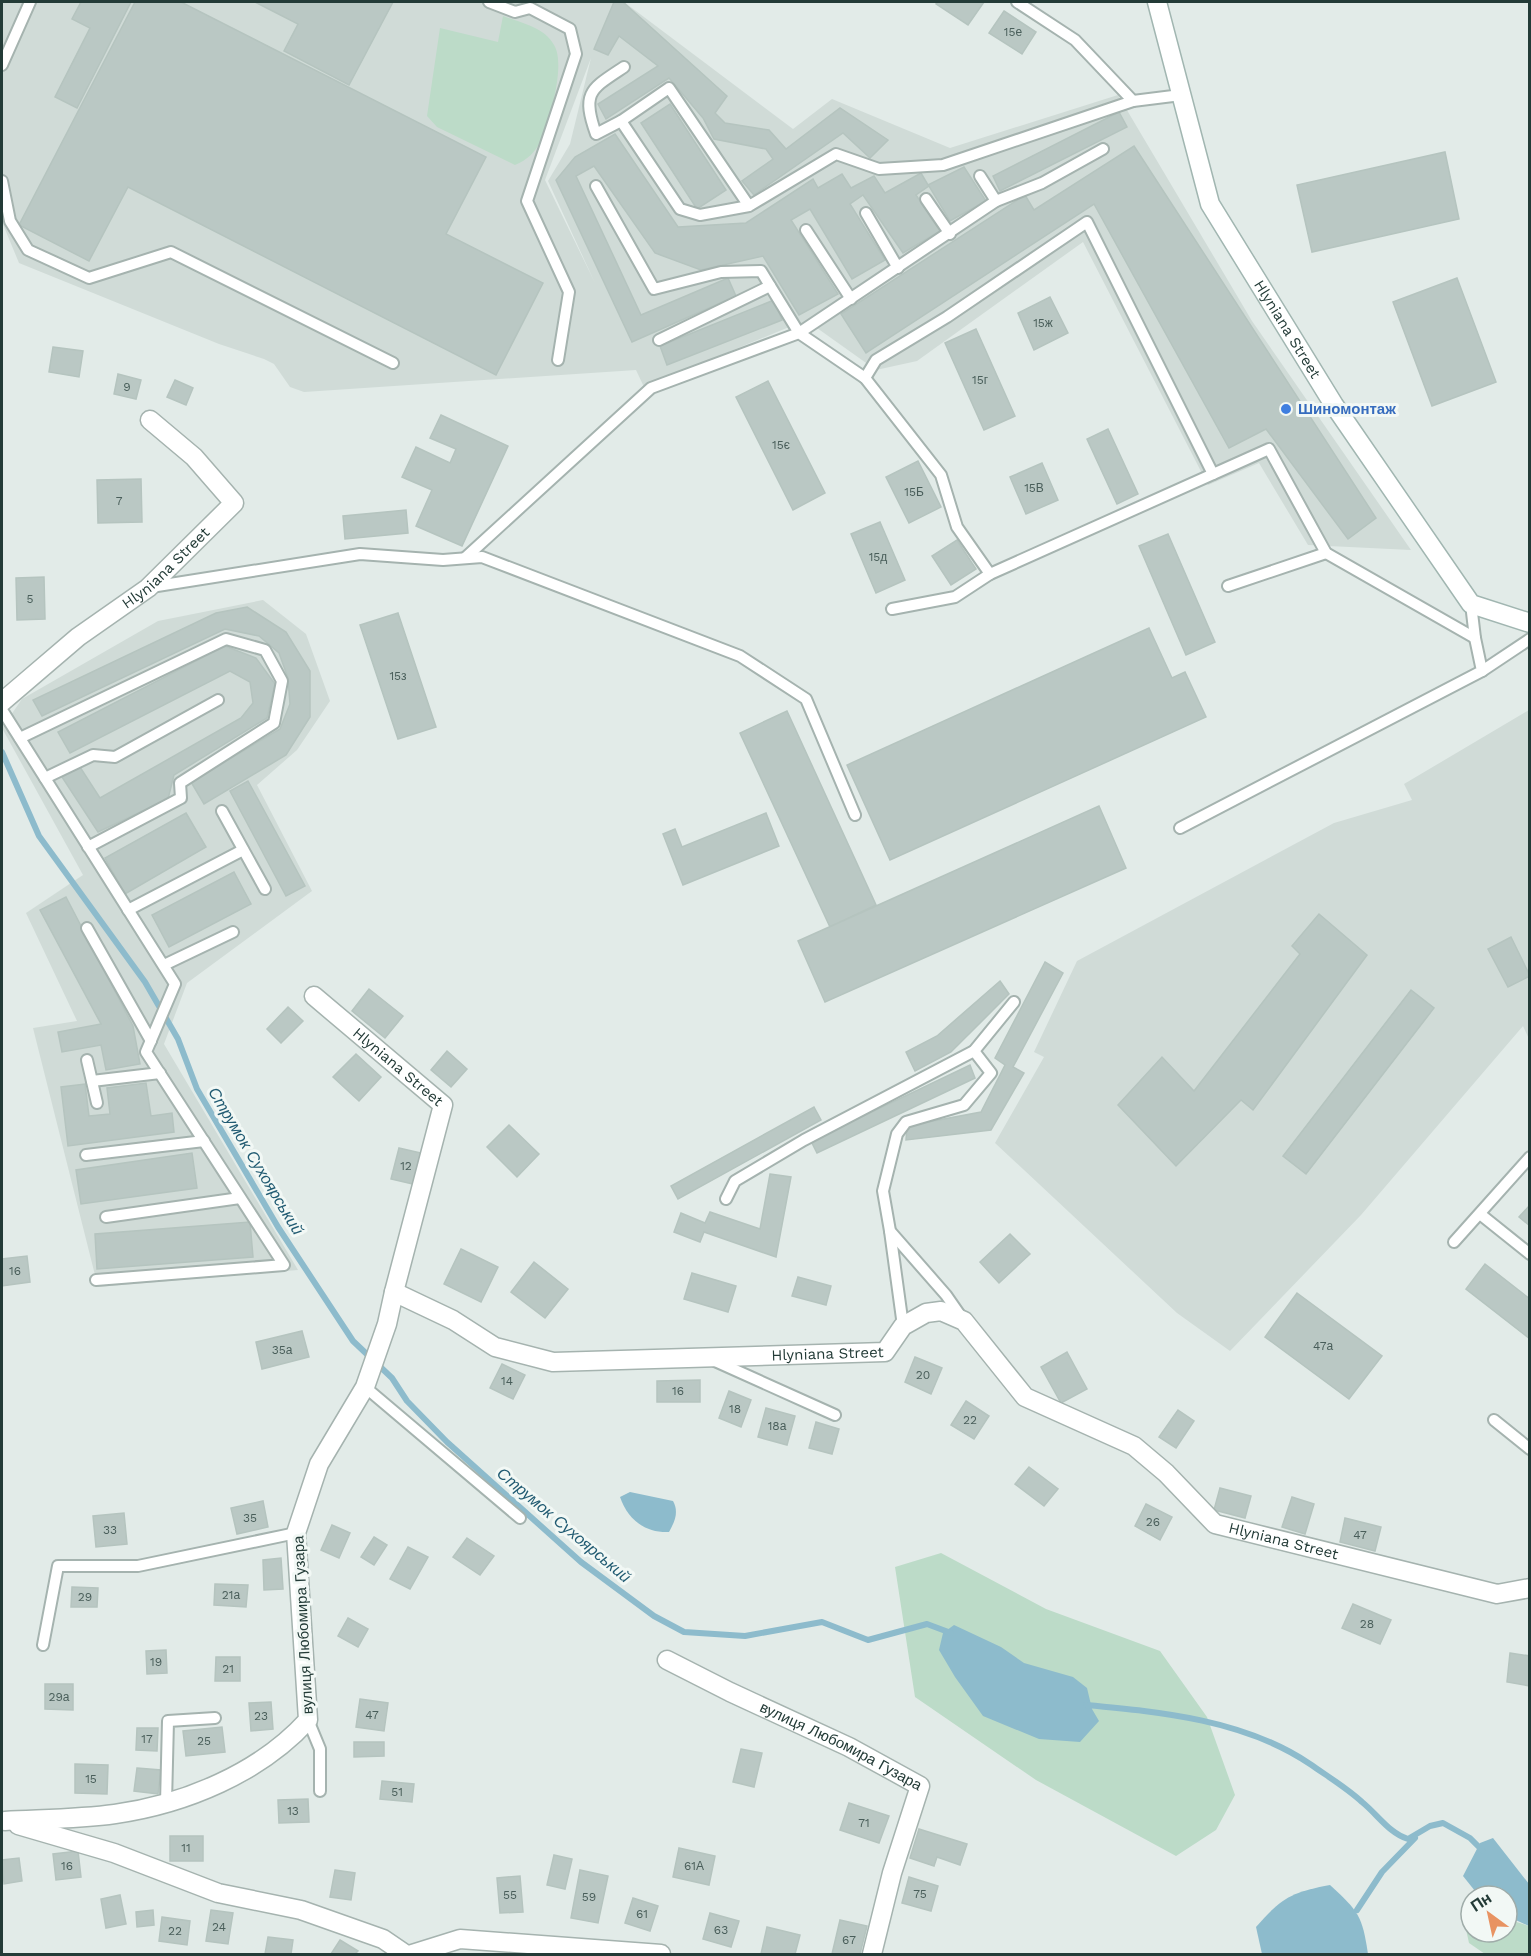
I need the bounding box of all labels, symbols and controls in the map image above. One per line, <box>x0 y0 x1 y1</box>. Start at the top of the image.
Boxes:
house number: 15е <box>1004 25 1022 39</box>
street label: Hlyniana Street <box>1250 277 1325 382</box>
house number: 15ж <box>1033 316 1053 330</box>
house number: 15г <box>972 373 989 387</box>
house number: 9 <box>123 380 131 394</box>
place label: Шиномонтаж <box>1298 400 1396 418</box>
marker: Шиномонтаж <box>1279 402 1293 416</box>
house number: 15є <box>772 438 790 452</box>
house number: 15В <box>1024 481 1044 495</box>
house number: 15Б <box>904 485 924 499</box>
house number: 7 <box>116 494 123 508</box>
street label: Hlyniana Street <box>119 523 214 612</box>
house number: 15д <box>869 550 887 564</box>
house number: 5 <box>27 592 34 606</box>
house number: 15з <box>389 669 407 683</box>
street label: Hlyniana Street <box>349 1024 447 1111</box>
water label: Струмок Сухоярський <box>204 1084 308 1238</box>
house number: 12 <box>400 1159 412 1173</box>
house number: 16 <box>9 1264 21 1278</box>
house number: 47а <box>1313 1339 1333 1353</box>
house number: 35а <box>272 1343 293 1357</box>
street label: Hlyniana Street <box>771 1343 885 1364</box>
house number: 20 <box>916 1368 930 1382</box>
house number: 14 <box>501 1374 513 1388</box>
house number: 16 <box>672 1384 684 1398</box>
house number: 18 <box>729 1402 741 1416</box>
house number: 22 <box>963 1413 977 1427</box>
house number: 18а <box>768 1419 787 1433</box>
water label: Струмок Сухоярський <box>493 1463 635 1587</box>
house number: 35 <box>243 1511 257 1525</box>
house number: 26 <box>1146 1515 1160 1529</box>
street label: Hlyniana Street <box>1227 1519 1341 1563</box>
house number: 33 <box>103 1523 117 1537</box>
house number: 47 <box>1353 1528 1367 1542</box>
street label: вулиця Любомира Гузара <box>289 1535 317 1715</box>
house number: 21а <box>222 1588 240 1602</box>
house number: 29 <box>78 1590 92 1604</box>
house number: 28 <box>1360 1617 1374 1631</box>
house number: 19 <box>150 1655 162 1669</box>
house number: 21 <box>222 1662 234 1676</box>
house number: 29а <box>48 1690 70 1704</box>
street label: вулиця Любомира Гузара <box>757 1698 926 1795</box>
house number: 47 <box>365 1708 379 1722</box>
house number: 23 <box>254 1709 268 1723</box>
house number: 17 <box>141 1732 153 1746</box>
house number: 25 <box>197 1734 211 1748</box>
house number: 15 <box>85 1772 97 1786</box>
house number: 51 <box>391 1785 403 1799</box>
house number: 13 <box>287 1804 299 1818</box>
house number: 71 <box>858 1816 870 1830</box>
house number: 11 <box>181 1841 191 1855</box>
house number: 16 <box>61 1859 73 1873</box>
house number: 61А <box>684 1859 704 1873</box>
north arrow <box>1459 1884 1519 1944</box>
house number: 75 <box>913 1887 927 1901</box>
house number: 55 <box>503 1888 517 1902</box>
text: Пн <box>1467 1888 1495 1916</box>
house number: 59 <box>582 1890 596 1904</box>
house number: 61 <box>636 1907 648 1921</box>
house number: 24 <box>212 1920 226 1934</box>
house number: 63 <box>714 1923 728 1937</box>
house number: 22 <box>168 1924 182 1938</box>
house number: 67 <box>842 1933 856 1947</box>

